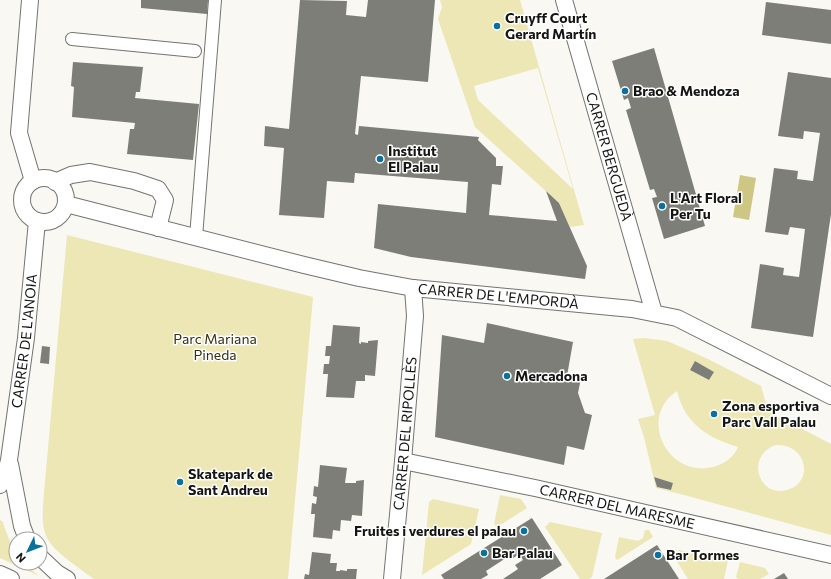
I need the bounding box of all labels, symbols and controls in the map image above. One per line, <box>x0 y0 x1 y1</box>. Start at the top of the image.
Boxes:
place label: Cruyff Court Gerard Martín <box>505 9 596 42</box>
marker: Cruyff Court Gerard Martín <box>492 21 502 31</box>
place label: Brao & Mendoza <box>633 82 740 99</box>
marker: Brao & Mendoza <box>620 86 630 96</box>
street label: CARRER BERGUEDÀ <box>583 90 636 223</box>
place label: Institut El Palau <box>388 142 438 175</box>
marker: Institut El Palau <box>375 154 385 164</box>
place label: L'Art Floral Per Tu <box>670 189 742 222</box>
marker: L'Art Floral Per Tu <box>657 201 667 211</box>
street label: CARRER DE L'ANOIA <box>7 273 40 409</box>
street label: CARRER DE L'EMPORDÀ <box>417 280 580 312</box>
park label: Parc Mariana Pineda <box>173 330 257 363</box>
street label: CARRER DEL RIPOLLÈS <box>389 356 420 511</box>
place label: Mercadona <box>515 367 588 384</box>
marker: Mercadona <box>502 371 512 381</box>
place label: Zona esportiva Parc Vall Palau <box>722 397 819 430</box>
marker: Zona esportiva Parc Vall Palau <box>709 409 719 419</box>
place label: Skatepark de Sant Andreu <box>188 465 273 498</box>
marker: Skatepark de Sant Andreu <box>175 477 185 487</box>
street label: CARRER DEL MARESME <box>538 480 696 532</box>
place label: Fruites i verdures el palau <box>354 522 516 539</box>
marker: Fruites i verdures el palau <box>519 526 529 536</box>
north arrow <box>8 531 48 571</box>
place label: Bar Palau <box>492 544 553 561</box>
place label: Bar Tormes <box>666 546 740 563</box>
marker: Bar Palau <box>479 548 489 558</box>
marker: Bar Tormes <box>653 550 663 560</box>
text: N <box>13 551 28 566</box>

